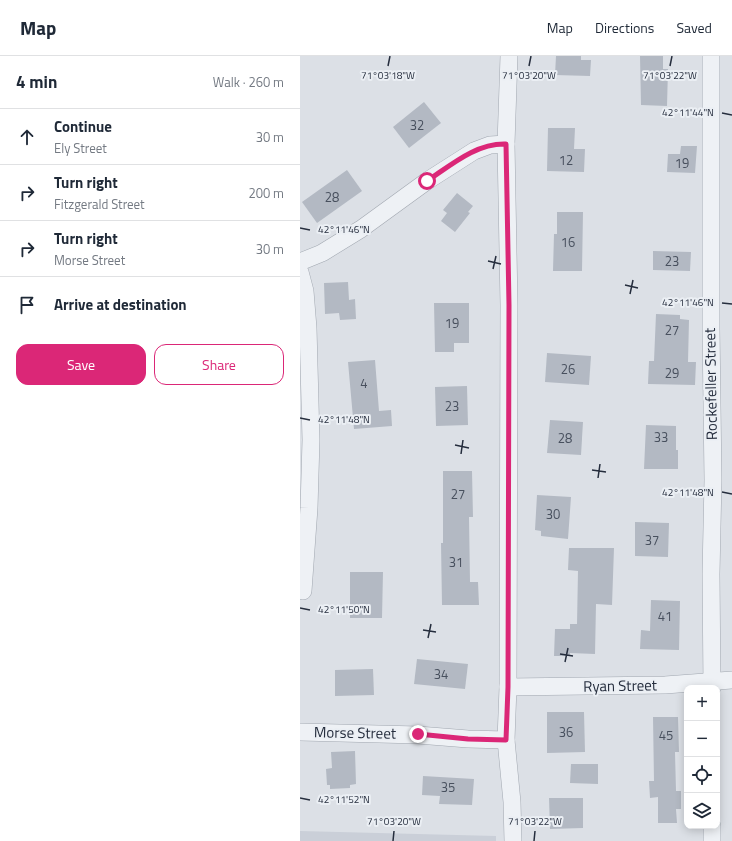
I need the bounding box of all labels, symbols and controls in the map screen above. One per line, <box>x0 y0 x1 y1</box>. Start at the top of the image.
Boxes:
text: Map <box>20 13 56 42</box>
text: Map <box>547 17 573 38</box>
text: Directions <box>595 17 654 38</box>
text: Saved <box>676 17 712 38</box>
text: 71°03'18"W <box>361 68 415 83</box>
text: 71°03'20"W <box>502 68 556 83</box>
text: 71°03'22"W <box>643 68 697 83</box>
text: 4 min <box>16 69 57 95</box>
text: Walk · 260 m <box>213 72 284 92</box>
text: 42°11'44"N <box>662 105 714 120</box>
text: Continue <box>54 115 112 138</box>
house number: 32 <box>410 115 424 135</box>
icon: ahead <box>16 126 38 148</box>
text: 30 m <box>256 127 284 147</box>
text: Ely Street <box>54 138 107 158</box>
house number: 12 <box>559 150 573 170</box>
house number: 19 <box>675 153 689 173</box>
text: Turn right <box>54 171 118 194</box>
route start <box>418 172 436 190</box>
icon: right <box>16 182 38 204</box>
text: 200 m <box>248 183 284 203</box>
house number: 28 <box>325 187 339 207</box>
text: Fitzgerald Street <box>54 194 145 214</box>
text: 42°11'46"N <box>318 222 370 237</box>
text: Turn right <box>54 227 118 250</box>
house number: 16 <box>561 232 575 252</box>
icon: right <box>16 238 38 260</box>
text: 30 m <box>256 239 284 259</box>
text: Morse Street <box>54 250 125 270</box>
house number: 23 <box>665 251 679 271</box>
text: Arrive at destination <box>54 293 187 316</box>
icon: arrive <box>16 294 38 316</box>
text: 42°11'46"N <box>662 295 714 310</box>
house number: 19 <box>445 313 459 333</box>
house number: 27 <box>665 320 679 340</box>
street label: Rockefeller Street <box>698 327 723 440</box>
button: Save <box>16 344 146 385</box>
button: Share <box>154 344 284 385</box>
house number: 26 <box>561 359 575 379</box>
house number: 29 <box>665 363 679 383</box>
house number: 4 <box>360 373 368 393</box>
house number: 23 <box>445 396 459 416</box>
text: 42°11'48"N <box>318 412 370 427</box>
house number: 33 <box>654 427 668 447</box>
house number: 28 <box>558 428 572 448</box>
house number: 27 <box>451 484 465 504</box>
text: 42°11'48"N <box>662 485 714 500</box>
house number: 30 <box>546 504 560 524</box>
house number: 37 <box>645 530 659 550</box>
house number: 31 <box>449 552 463 572</box>
text: 42°11'50"N <box>318 602 370 617</box>
house number: 41 <box>658 606 672 626</box>
house number: 34 <box>434 664 448 684</box>
street label: Ryan Street <box>583 673 658 698</box>
map controls <box>684 685 720 829</box>
button: + <box>684 685 720 721</box>
street label: Morse Street <box>314 720 397 745</box>
button: − <box>684 721 720 757</box>
house number: 36 <box>559 722 573 742</box>
route end <box>409 725 427 743</box>
house number: 45 <box>659 725 673 745</box>
button: locate <box>684 757 720 793</box>
house number: 35 <box>441 777 455 797</box>
text: 42°11'52"N <box>318 792 370 807</box>
button: layers <box>684 793 720 829</box>
text: 71°03'20"W <box>367 814 421 829</box>
text: 71°03'22"W <box>508 814 562 829</box>

